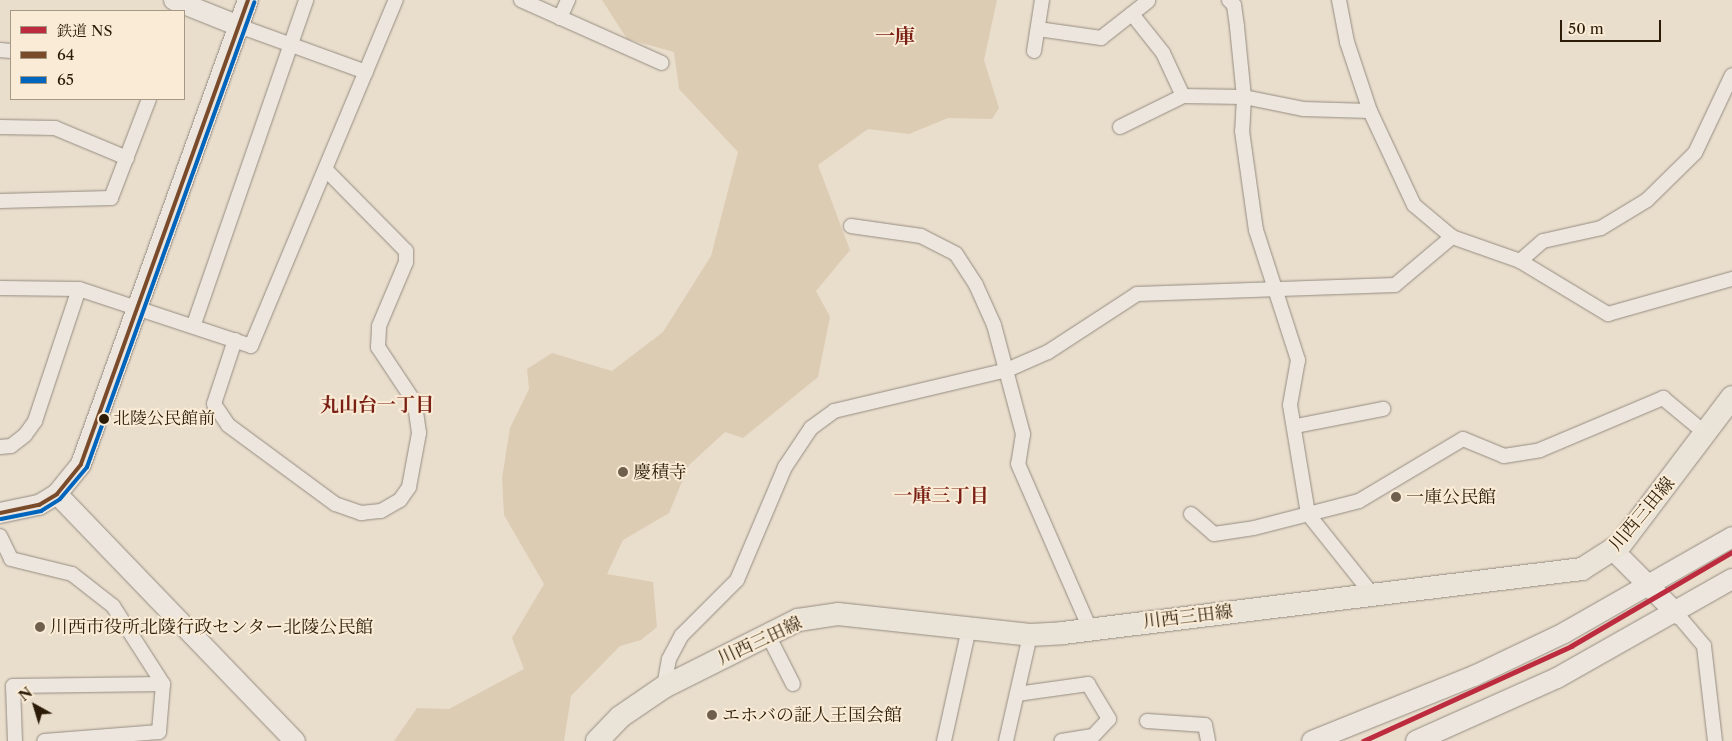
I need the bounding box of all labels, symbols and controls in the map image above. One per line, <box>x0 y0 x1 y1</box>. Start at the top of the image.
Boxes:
legend <box>10 10 185 100</box>
scale bar <box>1562 10 1663 42</box>
text: 50 m <box>1568 19 1604 38</box>
text: 鉄道 NS <box>57 21 112 40</box>
district label: 一庫 <box>875 24 915 48</box>
text: 64 <box>57 45 74 64</box>
text: 65 <box>57 70 74 89</box>
district label: 丸山台一丁目 <box>320 394 434 416</box>
place label: 北陵公民館前 <box>113 409 215 429</box>
marker: 北陵公民館前 <box>99 414 109 424</box>
place label: 慶積寺 <box>633 461 687 483</box>
marker: 慶積寺 <box>617 466 629 478</box>
street label: 川西三田線 <box>1605 473 1679 555</box>
district label: 一庫三丁目 <box>894 485 988 507</box>
place label: 一庫公民館 <box>1406 486 1496 508</box>
marker: 一庫公民館 <box>1390 491 1402 503</box>
street label: 川西三田線 <box>1142 601 1234 633</box>
street label: 川西三田線 <box>715 612 805 670</box>
place label: 川西市役所北陵行政センター北陵公民館 <box>50 616 374 638</box>
marker: 川西市役所北陵行政センター北陵公民館 <box>34 621 46 633</box>
north arrow <box>10 681 60 731</box>
text: N <box>15 684 36 705</box>
place label: エホバの証人王国会館 <box>722 704 902 726</box>
marker: エホバの証人王国会館 <box>706 709 718 721</box>

